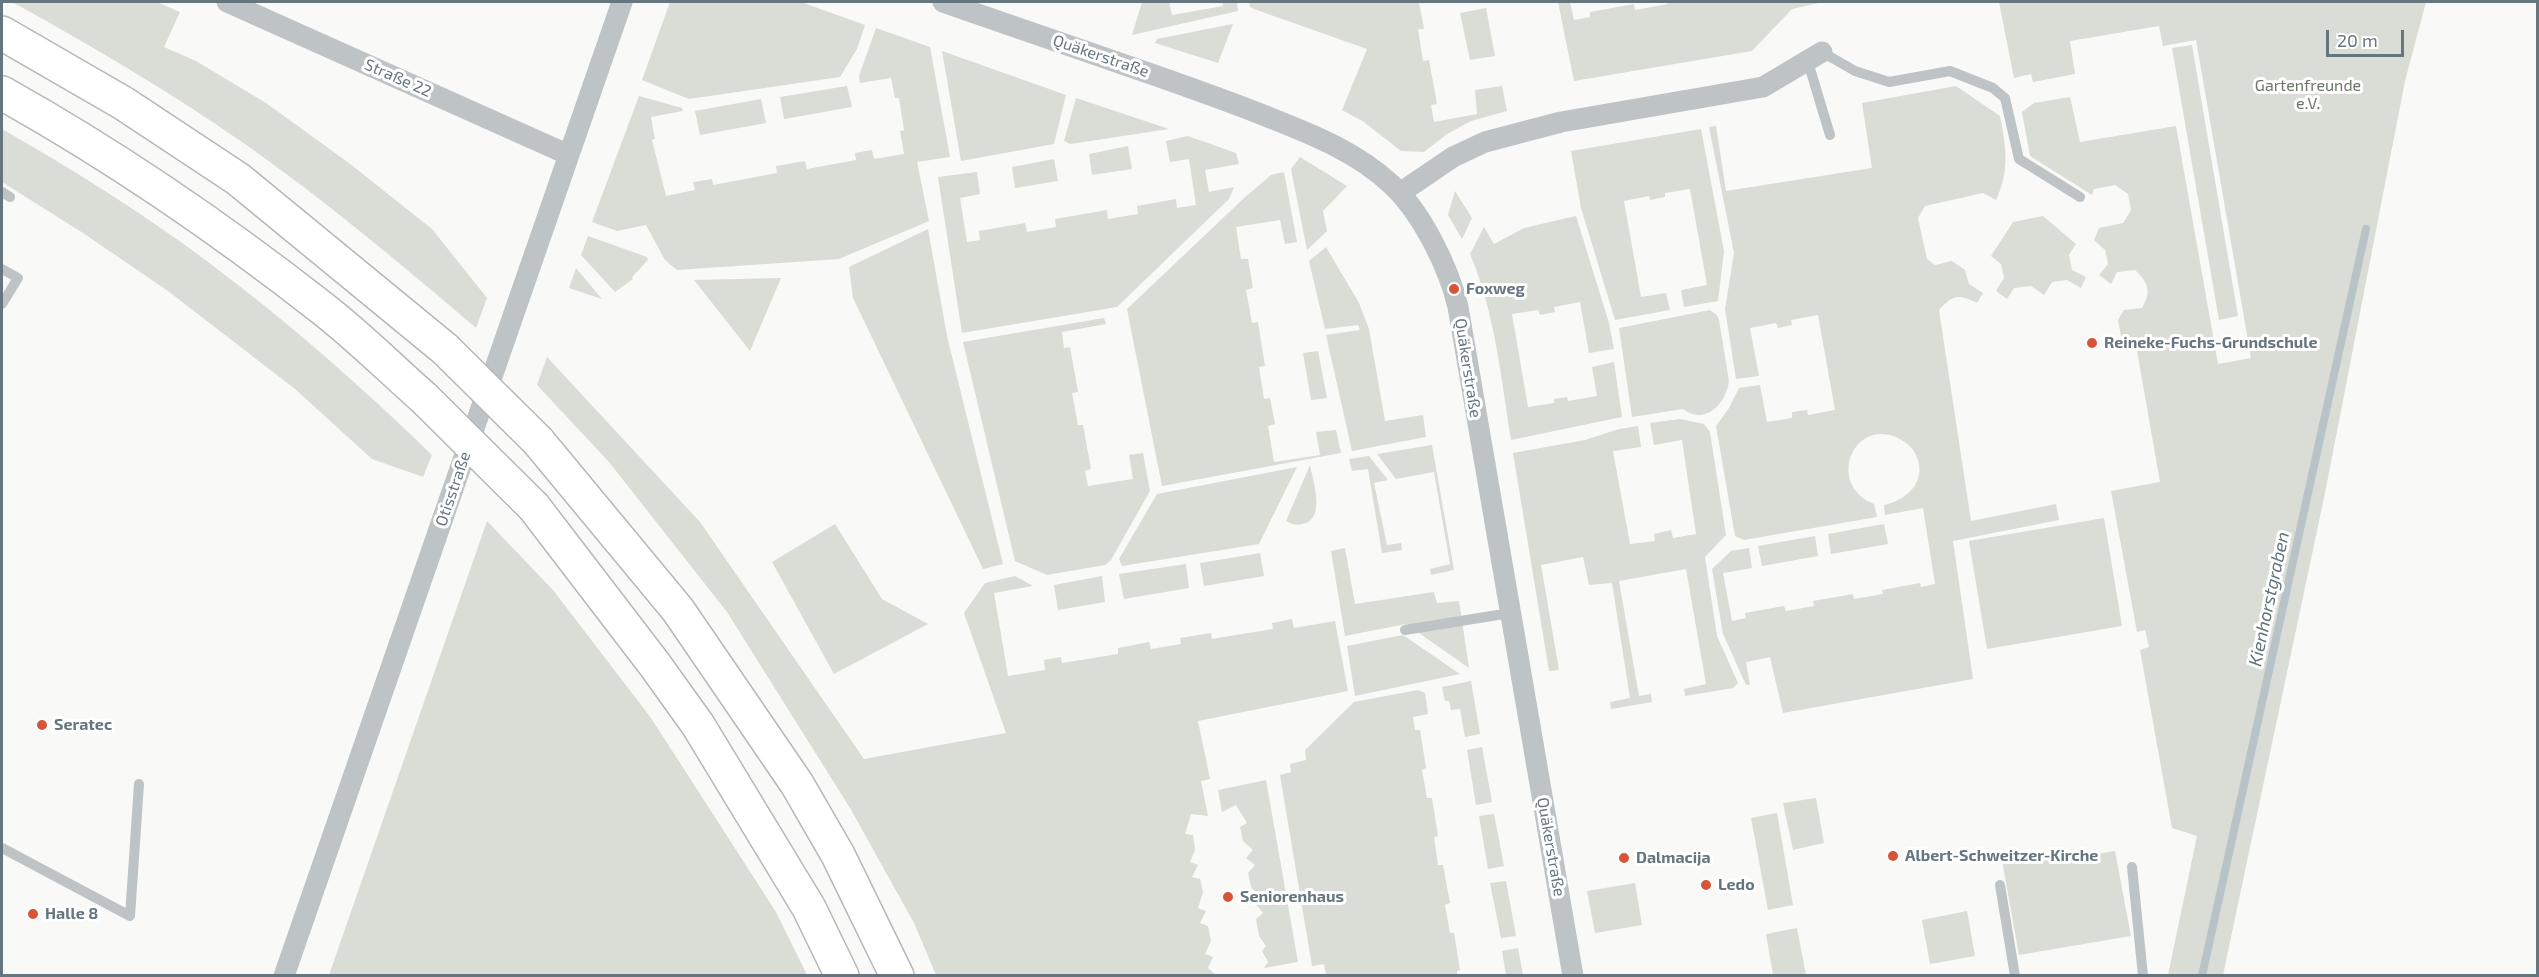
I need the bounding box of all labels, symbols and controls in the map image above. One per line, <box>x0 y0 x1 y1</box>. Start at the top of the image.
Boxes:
scale bar <box>2329 18 2407 56</box>
text: 20 m <box>2337 29 2378 51</box>
street label: Quäkerstraße <box>1050 31 1152 81</box>
street label: Straße 22 <box>362 55 434 101</box>
park label: Gartenfreunde e.V. <box>2255 76 2361 114</box>
place label: Foxweg <box>1466 279 1525 299</box>
marker: Foxweg <box>1447 282 1461 296</box>
street label: Quäkerstraße <box>1451 317 1485 419</box>
place label: Reineke-Fuchs-Grundschule <box>2104 333 2318 353</box>
marker: Reineke-Fuchs-Grundschule <box>2085 336 2099 350</box>
street label: Otisstraße <box>431 449 475 529</box>
water label: Kienhorstgraben <box>2244 530 2294 668</box>
place label: Seratec <box>54 715 112 735</box>
marker: Seratec <box>35 718 49 732</box>
street label: Quäkerstraße <box>1533 796 1569 898</box>
place label: Albert-Schweitzer-Kirche <box>1905 846 2098 866</box>
place label: Dalmacija <box>1636 848 1711 868</box>
marker: Albert-Schweitzer-Kirche <box>1886 849 1900 863</box>
marker: Dalmacija <box>1617 851 1631 865</box>
place label: Ledo <box>1718 875 1755 895</box>
marker: Ledo <box>1699 878 1713 892</box>
place label: Seniorenhaus <box>1240 887 1344 907</box>
marker: Seniorenhaus <box>1221 890 1235 904</box>
place label: Halle 8 <box>45 904 98 924</box>
marker: Halle 8 <box>26 907 40 921</box>

